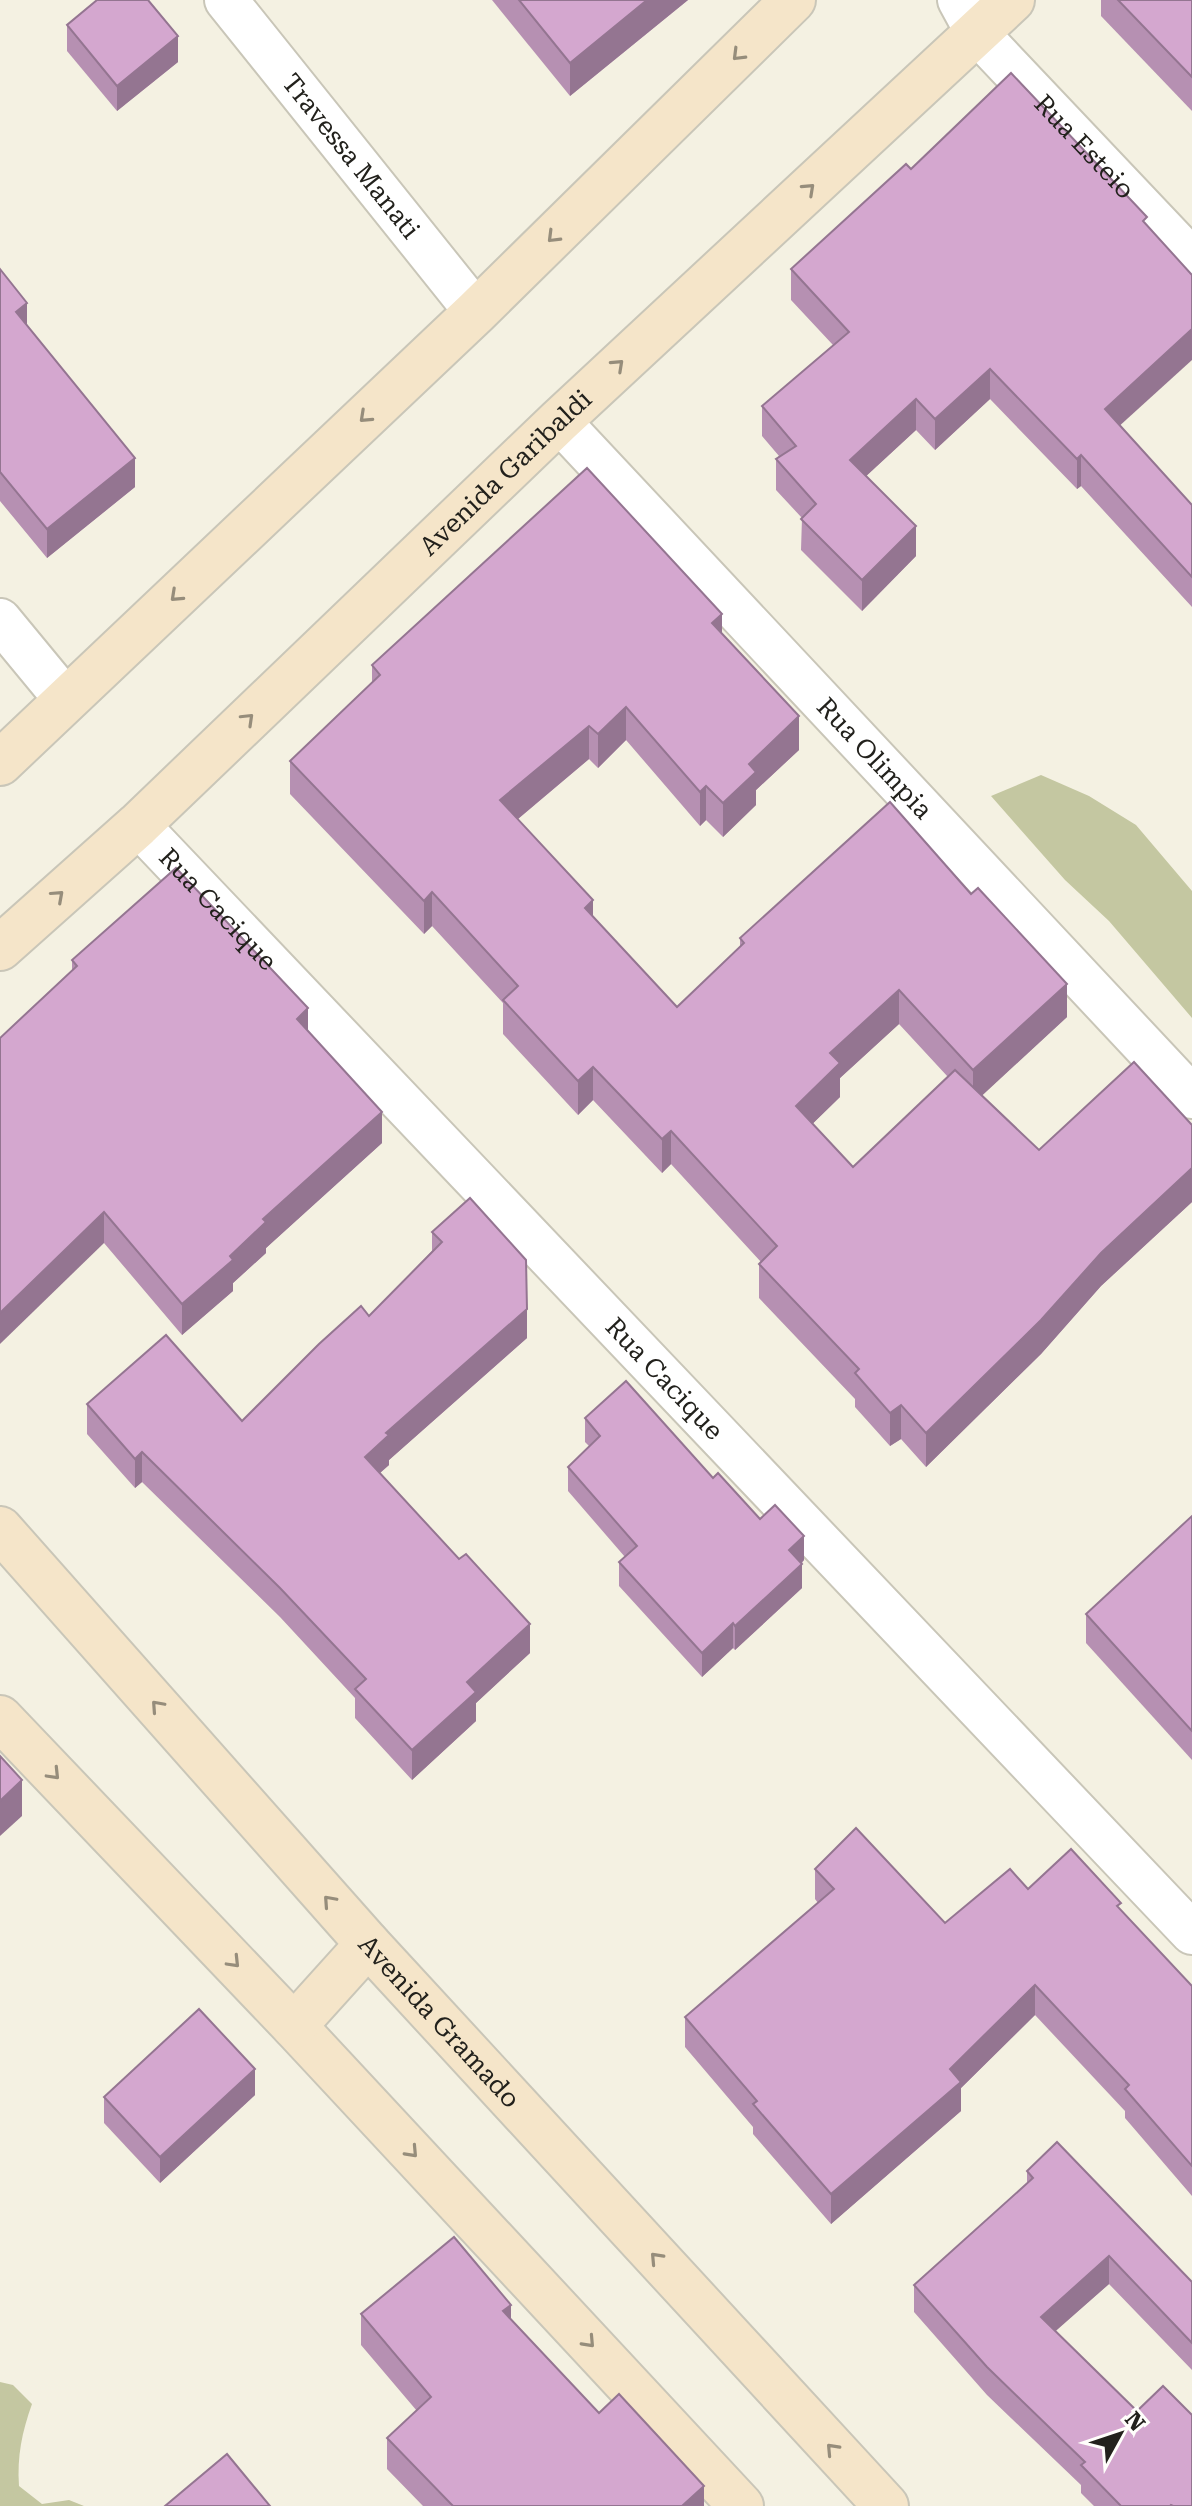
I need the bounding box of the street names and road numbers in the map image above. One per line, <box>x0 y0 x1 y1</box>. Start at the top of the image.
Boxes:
street label: Travessa Manati <box>276 68 426 244</box>
street label: Rua Esteio <box>1028 88 1141 205</box>
street label: Avenida Garibaldi <box>413 384 598 562</box>
street label: Rua Olimpia <box>811 692 939 825</box>
street label: Rua Cacique <box>153 842 283 976</box>
street label: Rua Cacique <box>600 1311 730 1446</box>
street label: Avenida Gramado <box>353 1929 526 2114</box>

